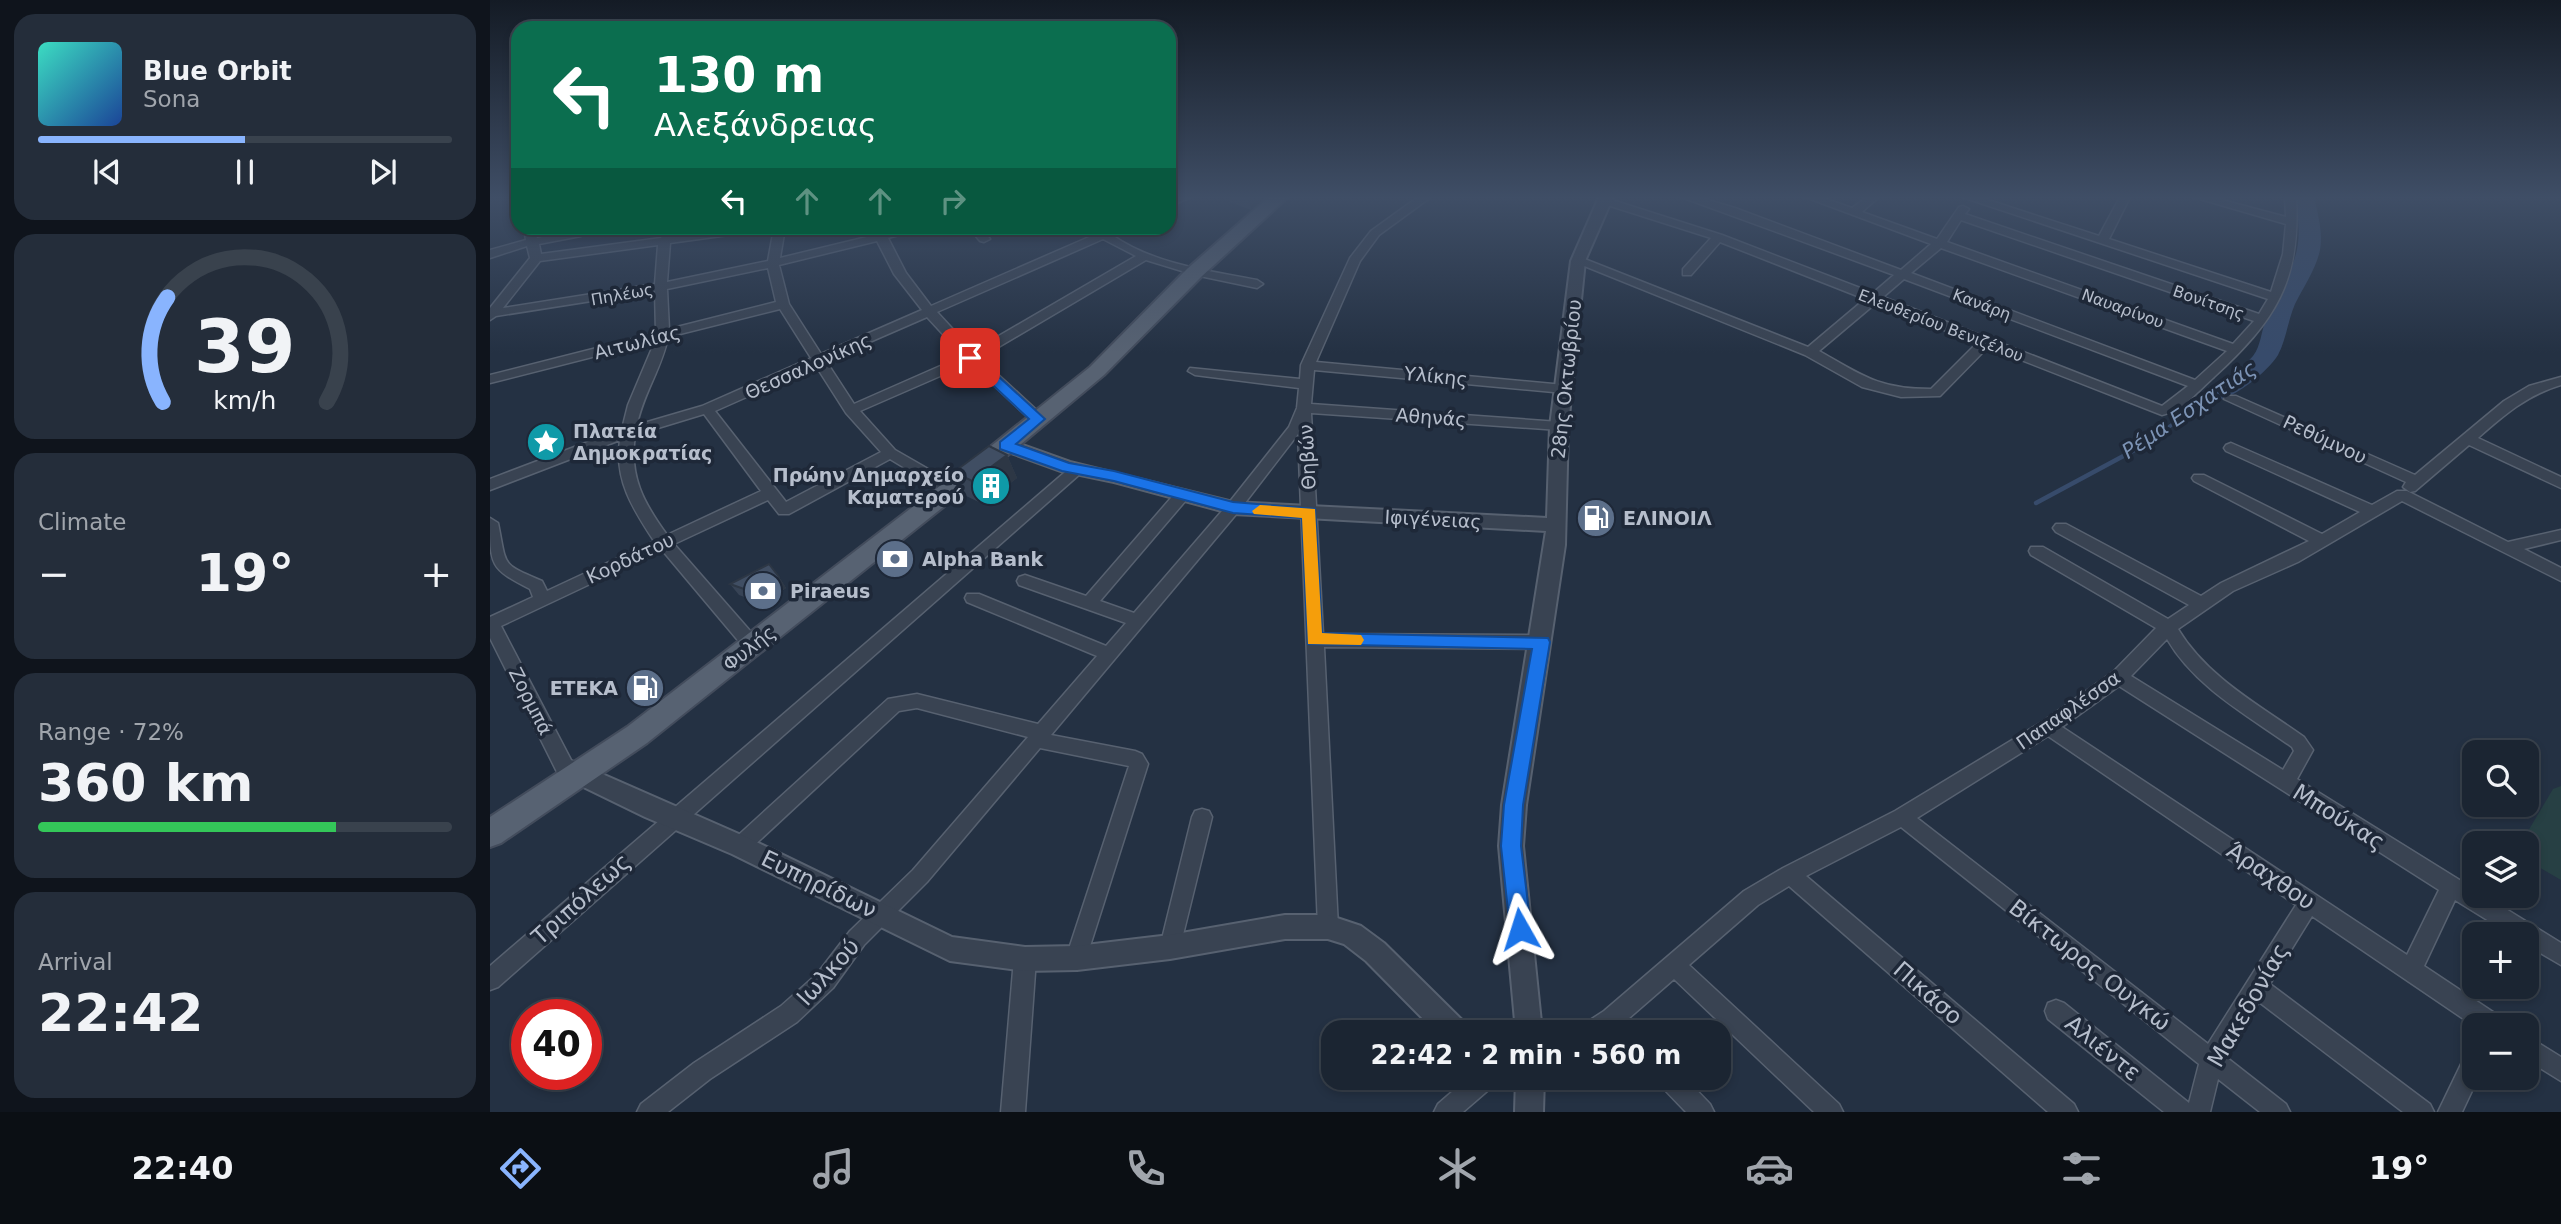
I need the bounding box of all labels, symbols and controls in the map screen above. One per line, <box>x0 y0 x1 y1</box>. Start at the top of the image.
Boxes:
text: 130 m <box>654 47 824 104</box>
icon: left <box>539 49 630 140</box>
text: Blue Orbit <box>143 56 292 86</box>
text: Sona <box>143 86 200 112</box>
text: Αλεξάνδρειας <box>654 106 877 144</box>
icon: previous <box>88 153 126 191</box>
icon: pause <box>226 153 264 191</box>
icon: next <box>364 153 402 191</box>
icon: left <box>715 182 753 220</box>
icon: ahead <box>788 182 826 220</box>
icon: ahead <box>861 182 899 220</box>
icon: right <box>934 182 972 220</box>
street label: Πηλέως <box>589 280 655 309</box>
street label: Βονίτσης <box>2171 281 2247 324</box>
street label: Ελευθερίου Βενιζέλου <box>1856 285 2026 366</box>
street label: Κανάρη <box>1950 285 2014 324</box>
street label: Ναυαρίνου <box>2079 285 2166 332</box>
street label: 28ης Οκτωβρίου <box>1547 298 1585 460</box>
text: 39 <box>194 305 296 390</box>
street label: Αιτωλίας <box>592 321 682 363</box>
street label: Θεσσαλονίκης <box>741 328 875 404</box>
pin <box>940 328 1000 388</box>
icon: arrive <box>951 339 989 377</box>
water label: Ρέμα Εσχατιάς <box>2117 356 2261 464</box>
street label: Υλίκης <box>1402 362 1469 390</box>
text: km/h <box>213 386 277 415</box>
street label: Αθηνάς <box>1395 404 1467 430</box>
street label: Ρεθύμνου <box>2280 410 2370 468</box>
place label: Πλατεία Δημοκρατίας <box>573 420 712 464</box>
place icon: Πλατεία Δημοκρατίας <box>525 421 567 463</box>
street label: Θηβών <box>1294 424 1320 490</box>
place label: Πρώην Δημαρχείο Καματερού <box>773 464 964 508</box>
building icon: Πρώην Δημαρχείο Καματερού <box>970 465 1012 507</box>
fuel station icon: ΕΛΙΝΟΙΛ <box>1575 497 1617 539</box>
street label: Ιφιγένειας <box>1384 505 1482 533</box>
place label: ΕΛΙΝΟΙΛ <box>1623 507 1712 529</box>
text: Climate <box>38 509 127 535</box>
street label: Κορδάτου <box>583 528 677 588</box>
bank icon: Alpha Bank <box>874 538 916 580</box>
text: 19° <box>196 543 294 603</box>
place label: Alpha Bank <box>922 548 1044 570</box>
text: − <box>38 552 70 596</box>
text: + <box>420 552 452 596</box>
bank icon: Piraeus <box>742 570 784 612</box>
place label: Piraeus <box>790 580 870 602</box>
street label: Φυλής <box>718 621 780 675</box>
street label: Ζορμπά <box>505 664 557 738</box>
street label: Παπαφλέσσα <box>2012 666 2124 754</box>
fuel station icon: ΕΤΕΚΑ <box>624 667 666 709</box>
place label: ΕΤΕΚΑ <box>550 677 618 699</box>
text: Range · 72% <box>38 719 184 745</box>
map controls <box>2462 740 2539 1090</box>
button: search <box>2462 740 2539 817</box>
text: 360 km <box>38 753 253 813</box>
street label: Μπούκας <box>2288 779 2390 855</box>
button: layers <box>2462 831 2539 908</box>
street label: Άραχθου <box>2222 837 2320 915</box>
street label: Ευπηρίδων <box>757 845 881 923</box>
street label: Τριπόλεως <box>526 848 635 951</box>
position arrow <box>1483 892 1557 966</box>
street label: Βίκτωρος Ουγκώ <box>2004 894 2176 1036</box>
button: + <box>2462 922 2539 999</box>
street label: Ιωλκού <box>791 933 865 1011</box>
street label: Μακεδονίας <box>2202 939 2294 1071</box>
text: Arrival <box>38 949 113 975</box>
street label: Πικάσο <box>1888 956 1968 1030</box>
text: 22:42 <box>38 983 204 1043</box>
speed limit sign: 40 <box>511 999 602 1090</box>
street label: Αλιέντε <box>2060 1010 2146 1086</box>
button: − <box>2462 1013 2539 1090</box>
text: 22:42 · 2 min · 560 m <box>1371 1040 1681 1070</box>
icon: directions <box>496 1144 545 1193</box>
icon: music <box>809 1144 858 1193</box>
icon: phone <box>1121 1144 1170 1193</box>
icon: climate <box>1433 1144 1482 1193</box>
icon: car <box>1745 1144 1794 1193</box>
icon: filters <box>2057 1144 2106 1193</box>
text: 22:40 <box>132 1149 233 1187</box>
text: 19° <box>2369 1149 2429 1187</box>

